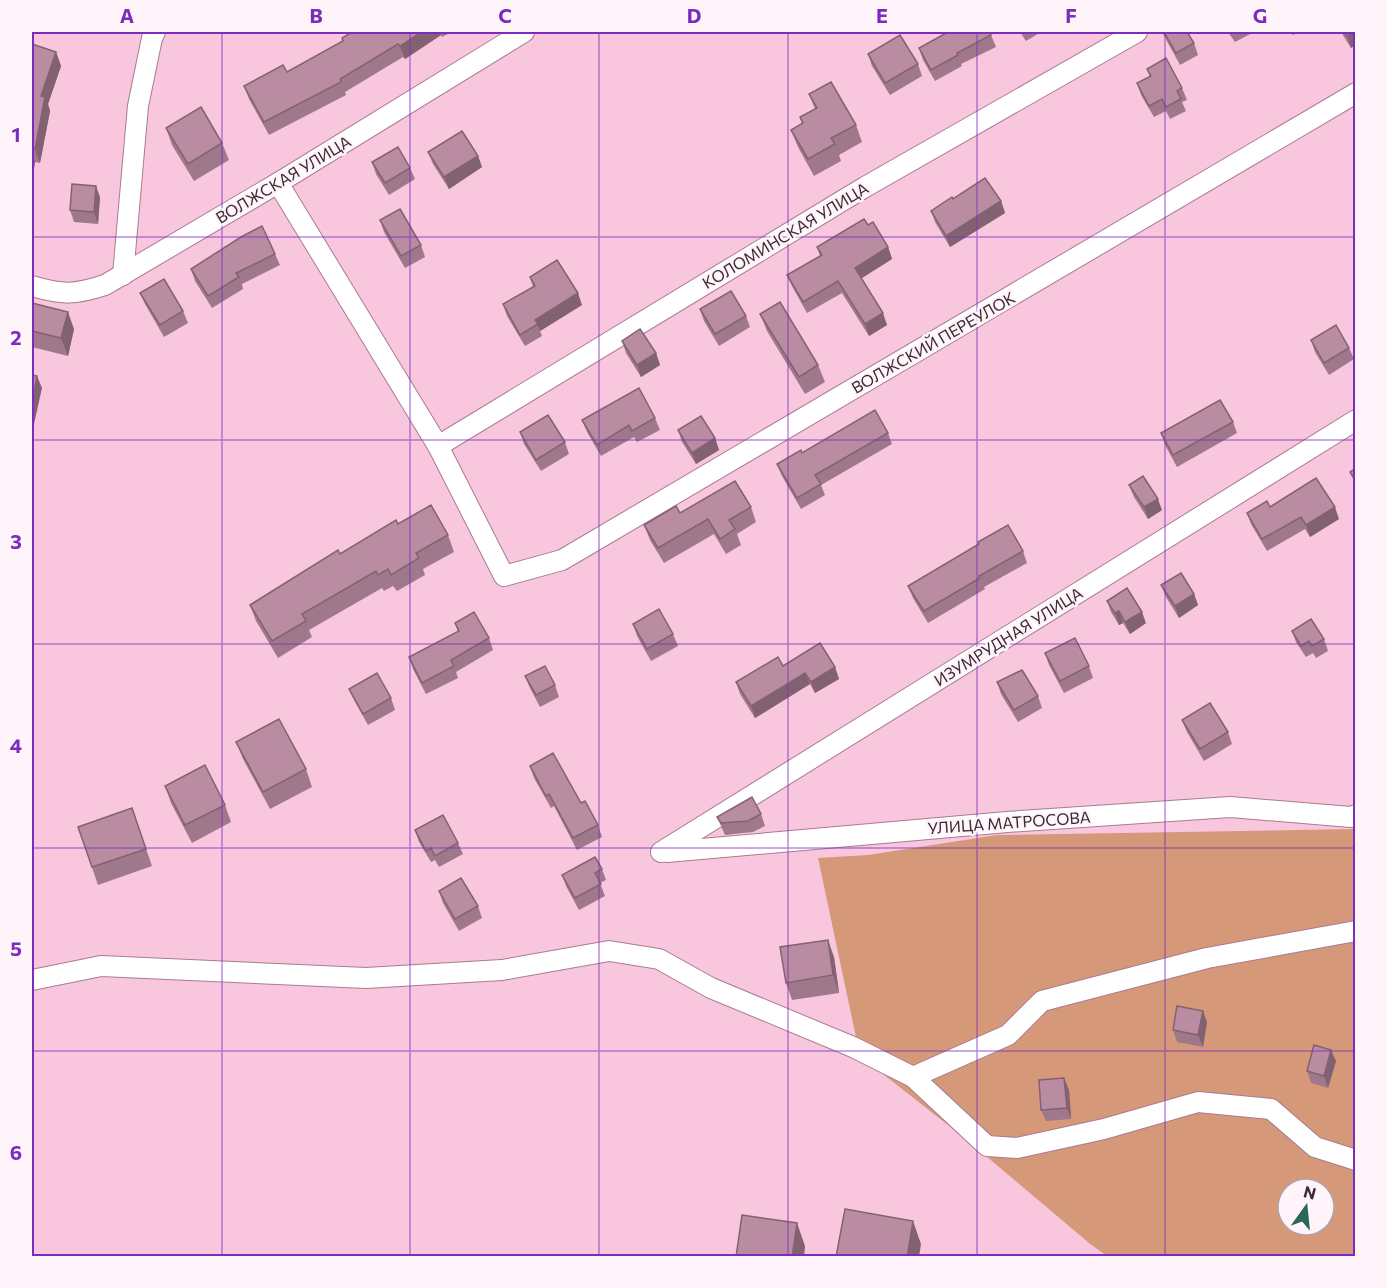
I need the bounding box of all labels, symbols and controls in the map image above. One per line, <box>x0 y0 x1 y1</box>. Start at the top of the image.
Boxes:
text: A <box>120 3 134 27</box>
text: B <box>309 3 323 27</box>
text: C <box>498 3 512 27</box>
text: D <box>687 3 701 27</box>
text: E <box>876 3 888 27</box>
text: F <box>1065 3 1077 27</box>
text: G <box>1253 3 1267 27</box>
text: 1 <box>11 122 21 146</box>
street label: ВОЛЖСКАЯ УЛИЦА <box>212 131 354 227</box>
street label: КОЛОМИНСКАЯ УЛИЦА <box>699 178 871 292</box>
street label: ВОЛЖСКИЙ ПЕРЕУЛОК <box>848 287 1019 397</box>
text: 2 <box>10 325 22 349</box>
text: 3 <box>10 529 22 553</box>
street label: ИЗУМРУДНАЯ УЛИЦА <box>930 583 1086 689</box>
text: 4 <box>10 733 22 757</box>
street label: УЛИЦА МАТРОСОВА <box>927 807 1091 837</box>
text: 5 <box>10 936 22 960</box>
text: 6 <box>10 1140 22 1164</box>
north arrow <box>1276 1177 1336 1237</box>
text: N <box>1302 1181 1318 1203</box>

